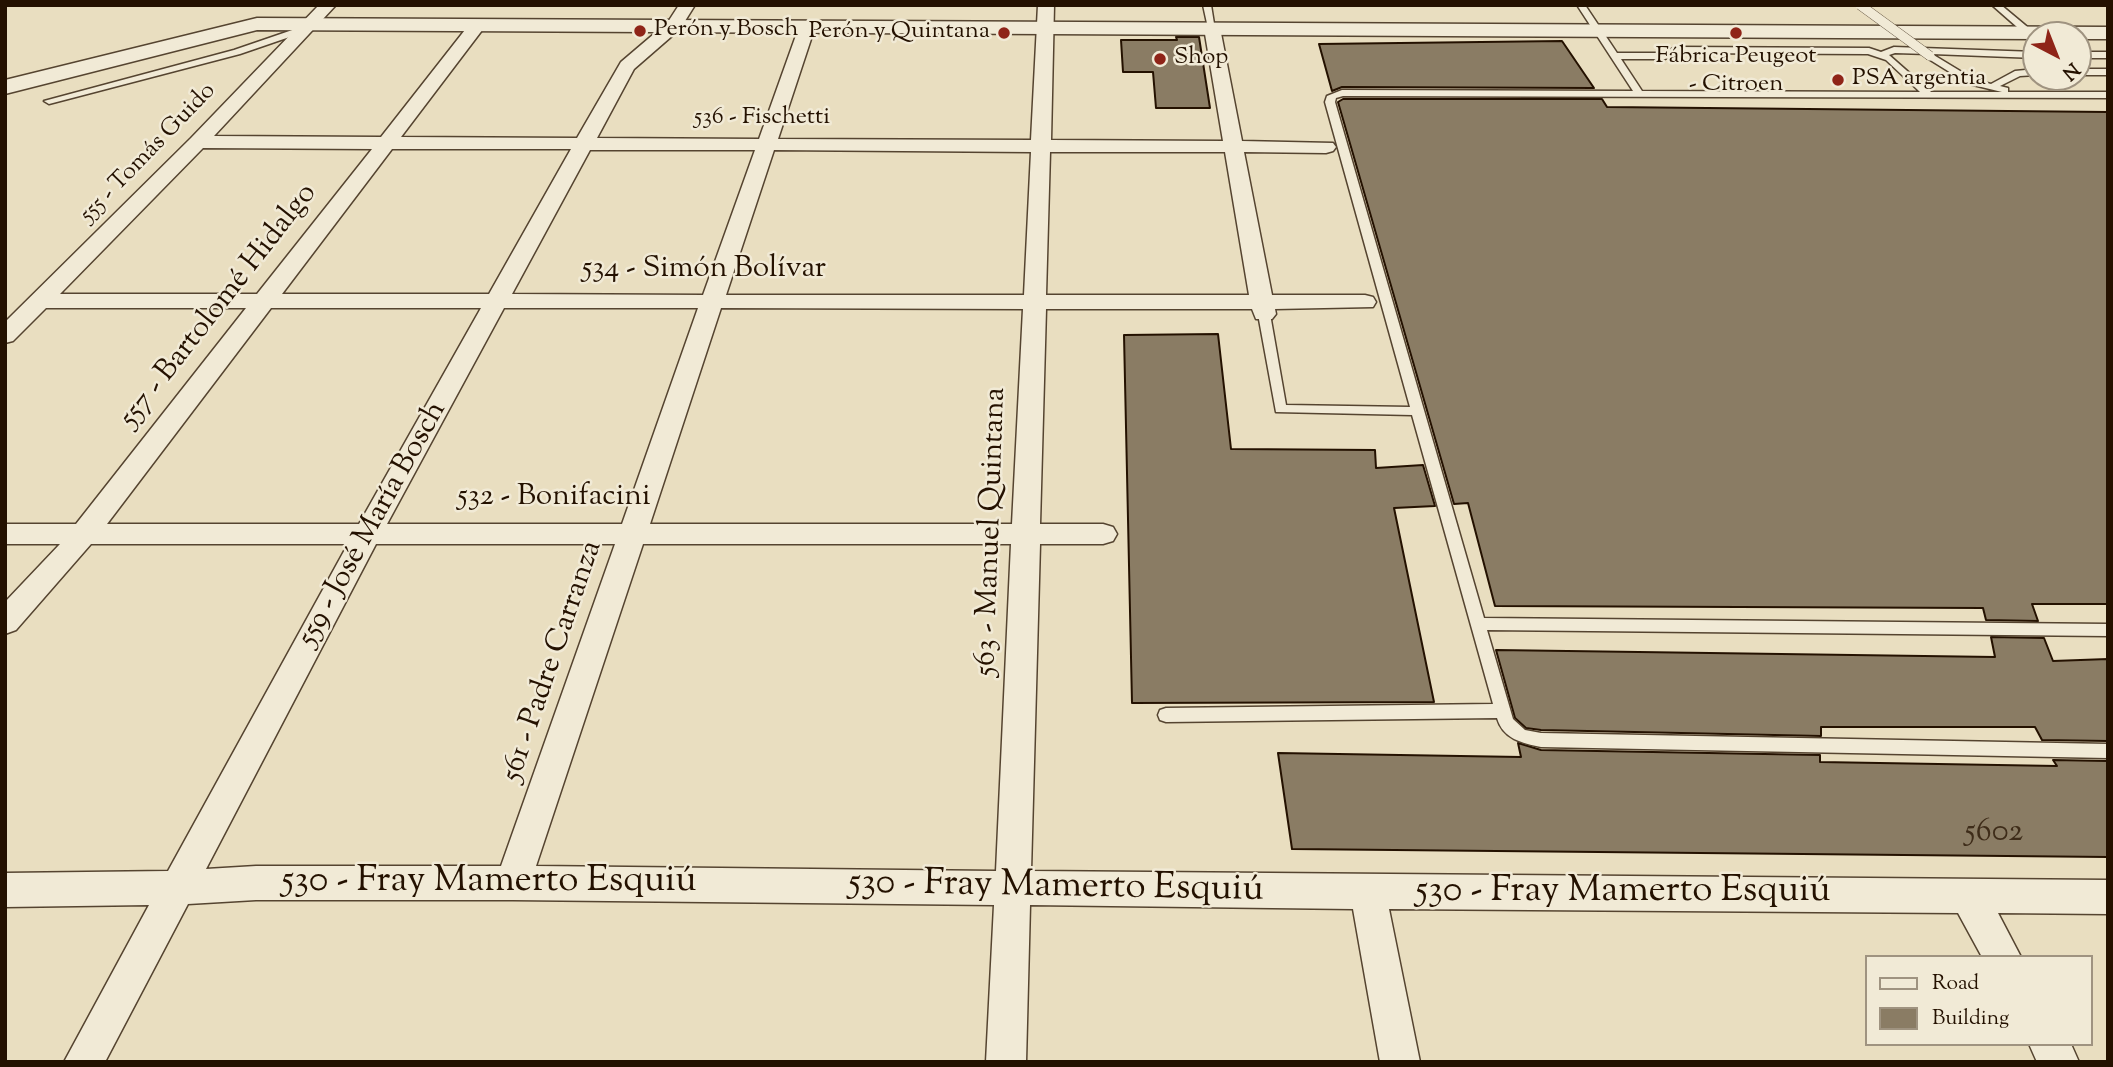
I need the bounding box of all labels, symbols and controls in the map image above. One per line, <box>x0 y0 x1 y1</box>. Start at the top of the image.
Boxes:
place label: Perón y Bosch <box>654 17 799 45</box>
place label: Perón y Quintana <box>809 19 990 47</box>
north arrow <box>2022 21 2092 91</box>
marker: Perón y Bosch <box>632 23 648 39</box>
marker: Perón y Quintana <box>996 25 1012 41</box>
marker: Fábrica Peugeot - Citroen <box>1728 25 1744 41</box>
place label: Fábrica Peugeot - Citroen <box>1655 44 1817 100</box>
place label: Shop <box>1174 45 1228 73</box>
marker: Shop <box>1152 51 1168 67</box>
text: N <box>2055 55 2085 86</box>
place label: PSA argentia <box>1852 66 1986 94</box>
marker: PSA argentia <box>1830 72 1846 88</box>
street label: 555 - Tomás Guido <box>75 78 223 230</box>
street label: 536 - Fischetti <box>694 105 830 133</box>
street label: 557 - Bartolomé Hidalgo <box>113 178 327 436</box>
street label: 534 - Simón Bolívar <box>582 253 826 289</box>
street label: 563 - Manuel Quintana <box>970 387 1016 677</box>
street label: 559 - José María Bosch <box>292 396 456 654</box>
street label: 532 - Bonifacini <box>457 481 651 517</box>
street label: 561 - Padre Carranza <box>496 537 612 787</box>
house number: 5602 <box>1965 816 2023 854</box>
street label: 530 - Fray Mamerto Esquiú <box>281 862 697 906</box>
street label: 530 - Fray Mamerto Esquiú <box>848 863 1264 915</box>
street label: 530 - Fray Mamerto Esquiú <box>1415 872 1831 916</box>
legend <box>1864 955 2092 1046</box>
text: Road <box>1932 969 1979 999</box>
text: Building <box>1932 1004 2009 1034</box>

